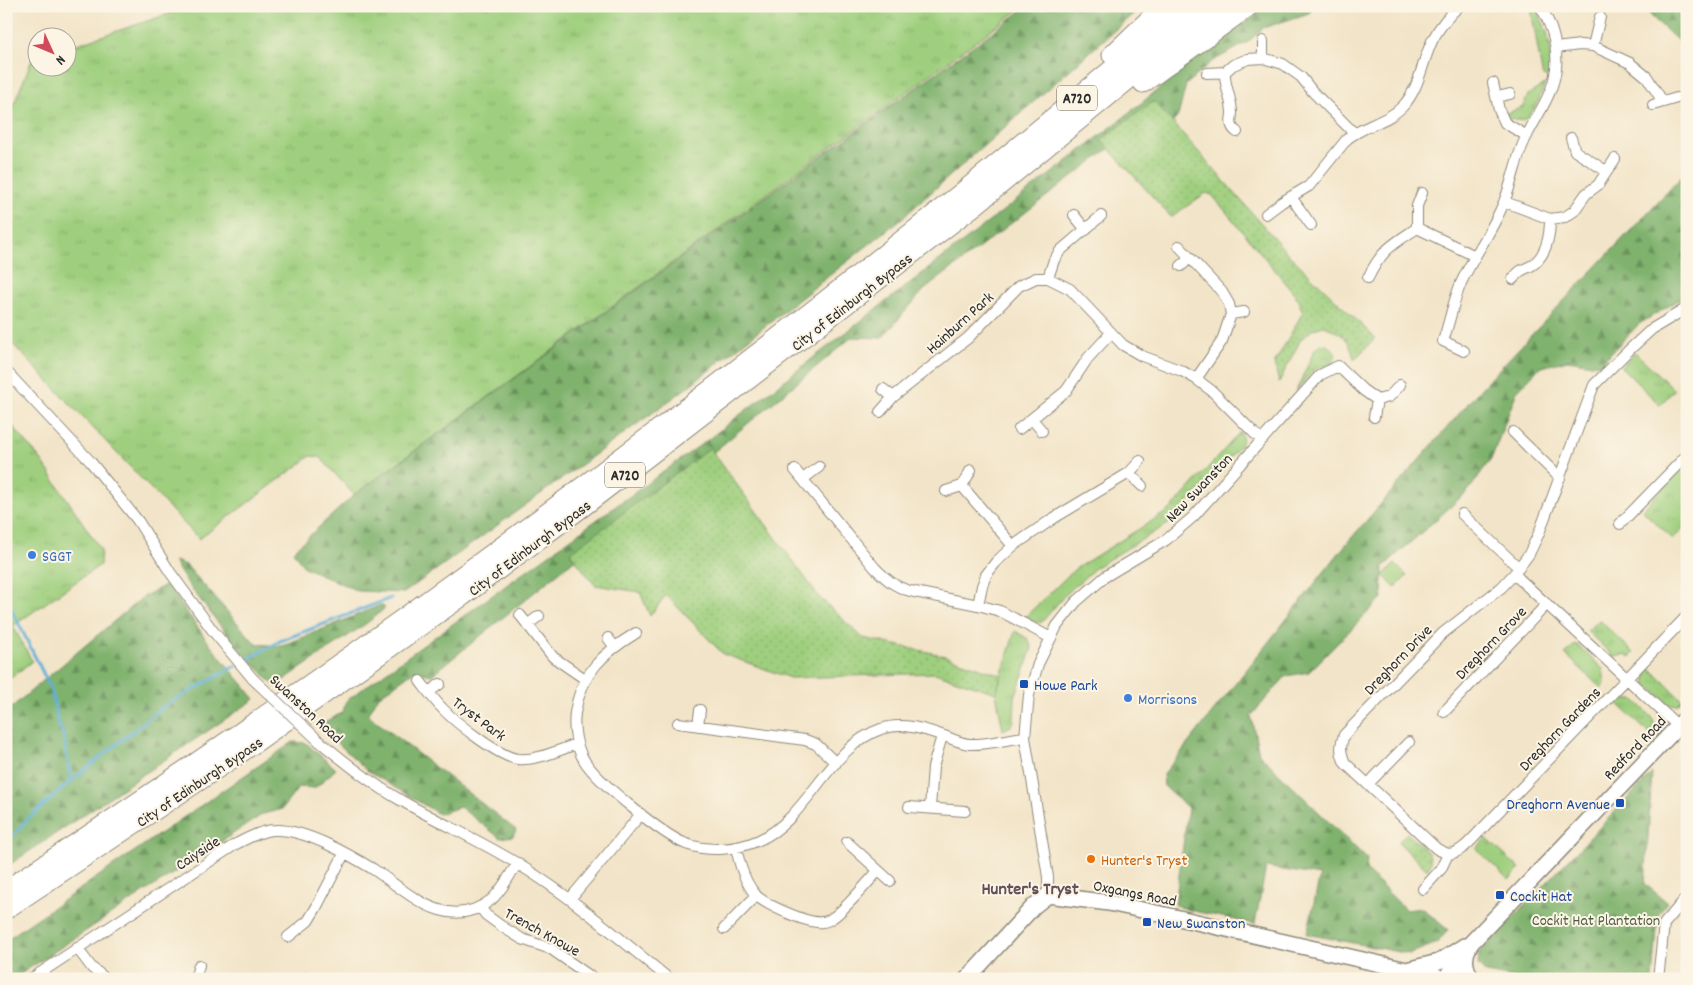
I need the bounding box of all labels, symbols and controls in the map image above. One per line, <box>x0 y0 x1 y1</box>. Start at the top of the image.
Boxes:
north arrow <box>28 28 78 78</box>
text: N <box>50 50 70 69</box>
road number: A720 <box>1057 86 1097 110</box>
street label: City of Edinburgh Bypass <box>787 248 918 358</box>
street label: Hainburn Park <box>922 287 1000 361</box>
street label: New Swanston <box>1161 449 1239 528</box>
road number: A720 <box>605 462 645 488</box>
street label: City of Edinburgh Bypass <box>464 495 597 603</box>
place label: SGGT <box>42 546 72 569</box>
marker: SGGT <box>26 549 38 561</box>
street label: Dreghorn Grove <box>1451 602 1533 686</box>
street label: Dreghorn Drive <box>1359 620 1439 701</box>
street label: Swanston Road <box>263 670 347 750</box>
place label: Howe Park <box>1034 675 1098 698</box>
marker: Howe Park <box>1018 678 1030 690</box>
street label: Dreghorn Gardens <box>1514 682 1607 777</box>
place label: Morrisons <box>1138 689 1198 712</box>
street label: Tryst Park <box>447 692 510 748</box>
marker: Morrisons <box>1122 692 1134 704</box>
street label: Redford Road <box>1599 711 1673 786</box>
street label: City of Edinburgh Bypass <box>132 732 269 834</box>
place label: Dreghorn Avenue <box>1507 794 1610 817</box>
marker: Dreghorn Avenue <box>1614 797 1626 809</box>
street label: Caiyside <box>172 831 225 877</box>
place label: Hunter's Tryst <box>1101 850 1187 873</box>
marker: Hunter's Tryst <box>1085 853 1097 865</box>
street label: Oxgangs Road <box>1091 875 1178 914</box>
district label: Hunter's Tryst <box>981 878 1079 903</box>
place label: Cockit Hat <box>1510 886 1572 909</box>
marker: Cockit Hat <box>1494 889 1506 901</box>
street label: Trench Knowe <box>500 903 584 963</box>
park label: Cockit Hat Plantation <box>1532 910 1660 933</box>
place label: New Swanston <box>1157 913 1245 936</box>
marker: New Swanston <box>1141 916 1153 928</box>

